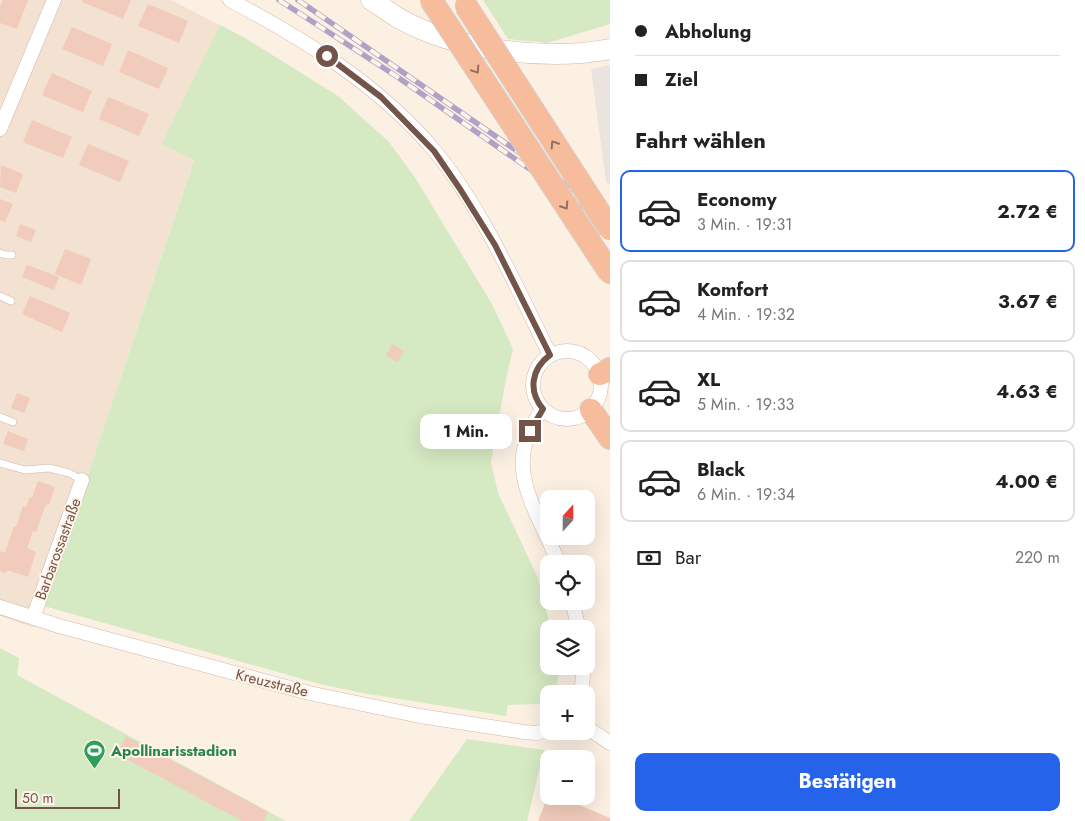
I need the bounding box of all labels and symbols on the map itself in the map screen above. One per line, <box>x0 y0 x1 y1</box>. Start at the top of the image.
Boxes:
route start <box>316 45 338 67</box>
one-way arrow <box>470 65 480 74</box>
one-way arrow <box>551 141 561 150</box>
one-way arrow <box>559 201 568 210</box>
callout: 1 Min. <box>420 414 512 448</box>
route end <box>519 420 541 442</box>
north arrow <box>540 490 595 545</box>
street label: Barbarossastraße <box>29 495 87 603</box>
street label: Kreuzstraße <box>233 663 311 703</box>
sports icon: Apollinarisstadion <box>83 739 107 770</box>
place label: Apollinarisstadion <box>110 740 237 762</box>
scale bar <box>15 786 120 809</box>

